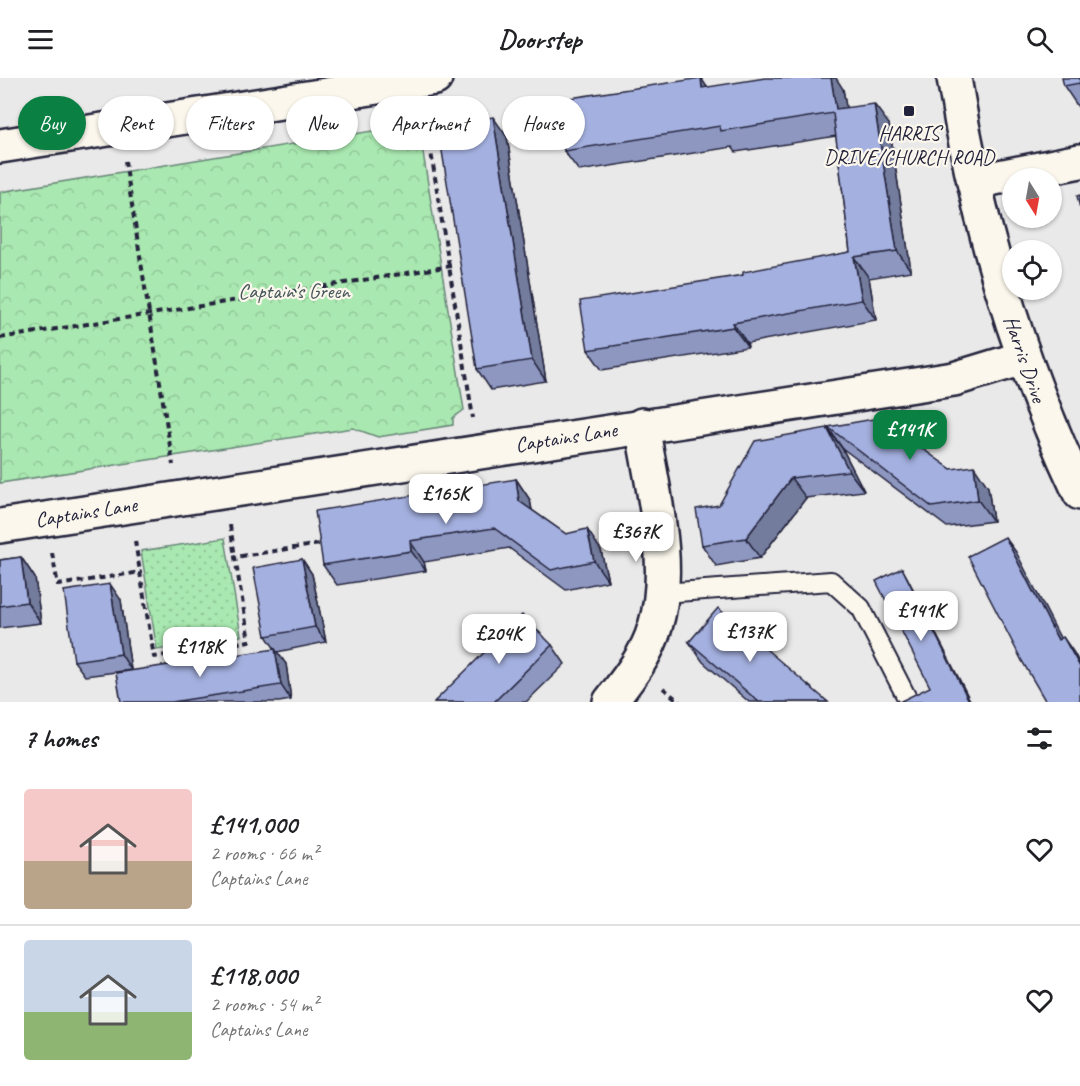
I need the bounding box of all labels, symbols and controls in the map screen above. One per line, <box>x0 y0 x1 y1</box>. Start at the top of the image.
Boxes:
text: Doorstep <box>499 22 582 56</box>
icon: menu <box>24 23 57 56</box>
icon: search <box>1023 23 1056 56</box>
chip: Buy <box>18 96 86 150</box>
chip: Rent <box>98 96 174 150</box>
chip: Filters <box>186 96 274 150</box>
chip: New <box>286 96 358 150</box>
chip: Apartment <box>370 96 490 150</box>
chip: House <box>502 96 585 150</box>
marker: HARRIS DRIVE/CHURCH ROAD <box>902 104 916 118</box>
place label: HARRIS DRIVE/CHURCH ROAD <box>824 120 996 170</box>
north arrow <box>1002 168 1062 228</box>
map controls <box>1002 168 1062 300</box>
button: locate <box>1002 240 1062 300</box>
park label: Captain's Green <box>238 278 351 304</box>
street label: Harris Drive <box>998 312 1053 408</box>
pin: £141K <box>868 410 952 461</box>
street label: Captains Lane <box>513 416 620 458</box>
text: £141K <box>887 417 933 442</box>
pin: £165K <box>404 474 488 525</box>
text: £165K <box>423 481 469 506</box>
street label: Captains Lane <box>33 491 140 533</box>
pin: £367K <box>594 512 678 563</box>
text: £367K <box>613 519 659 544</box>
pin: £141K <box>879 591 963 642</box>
text: £141K <box>898 598 944 623</box>
pin: £137K <box>708 612 792 663</box>
pin: £204K <box>457 614 541 665</box>
text: £137K <box>727 619 773 644</box>
text: £204K <box>476 621 522 646</box>
pin: £118K <box>158 627 242 678</box>
text: £118K <box>177 634 223 659</box>
text: 7 homes <box>24 722 97 755</box>
icon: filters <box>1023 722 1056 755</box>
text: £141,000 <box>210 808 297 841</box>
icon: home <box>72 813 144 885</box>
icon: heart <box>1023 833 1056 866</box>
text: 2 rooms · 66 m² <box>210 841 318 866</box>
text: Captains Lane <box>210 866 308 891</box>
text: £118,000 <box>210 959 297 992</box>
icon: home <box>72 964 144 1036</box>
icon: heart <box>1023 984 1056 1017</box>
text: 2 rooms · 54 m² <box>210 992 318 1017</box>
text: Captains Lane <box>210 1017 308 1042</box>

